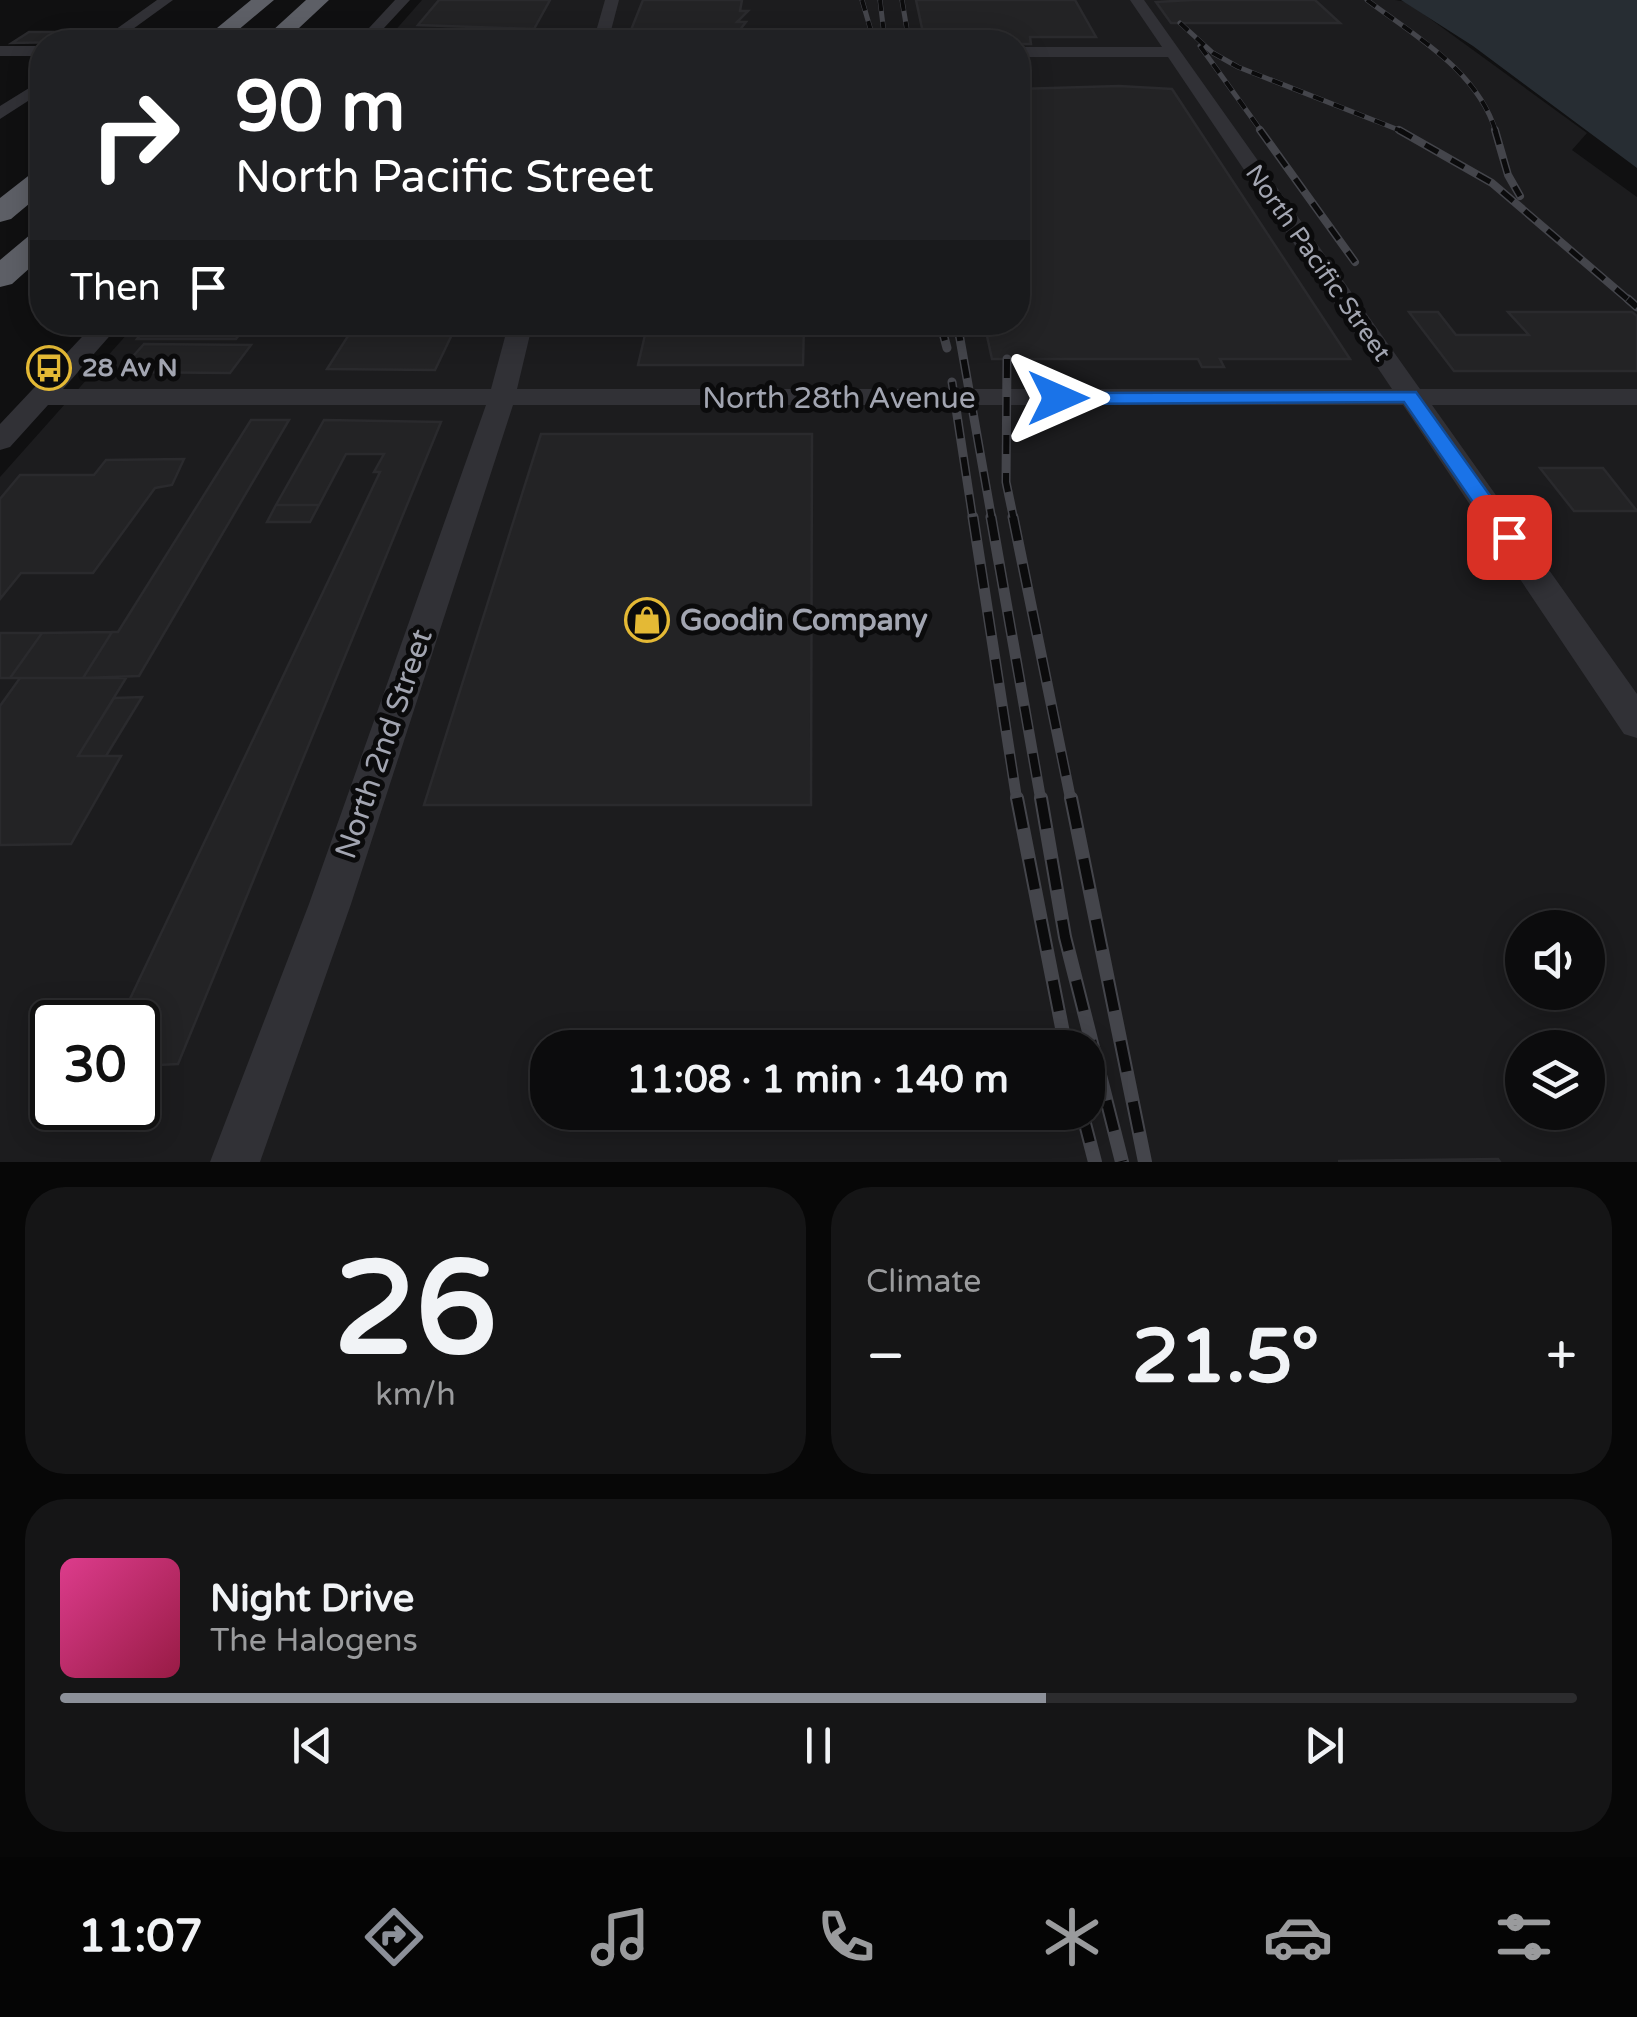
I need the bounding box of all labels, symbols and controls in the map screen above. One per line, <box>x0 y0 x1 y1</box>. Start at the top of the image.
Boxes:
text: 90 m <box>235 66 405 150</box>
icon: right <box>70 70 200 200</box>
text: North Pacific Street <box>235 151 654 205</box>
street label: North Pacific Street <box>1239 159 1397 367</box>
icon: arrive <box>181 260 236 315</box>
text: Then <box>70 265 161 311</box>
bus stop icon: 28 Av N <box>26 345 72 391</box>
position arrow <box>1006 346 1110 450</box>
place label: 28 Av N <box>82 353 177 383</box>
street label: North 28th Avenue <box>702 380 976 417</box>
pin <box>1467 495 1552 580</box>
icon: arrive <box>1482 510 1537 565</box>
shop icon: Goodin Company <box>624 597 670 643</box>
place label: Goodin Company <box>680 602 928 639</box>
street label: North 2nd Street <box>327 624 441 864</box>
map controls <box>1505 910 1605 1130</box>
button: sound <box>1505 910 1605 1010</box>
speed limit sign: 30 <box>30 1000 160 1130</box>
button: layers <box>1505 1030 1605 1130</box>
text: 11:08 · 1 min · 140 m <box>626 1057 1009 1103</box>
text: 26 <box>334 1233 497 1389</box>
text: Climate <box>866 1263 981 1301</box>
text: 21.5° <box>1132 1312 1319 1402</box>
text: − <box>866 1324 905 1390</box>
text: + <box>1546 1324 1577 1390</box>
text: km/h <box>375 1376 456 1414</box>
text: Night Drive <box>210 1576 414 1622</box>
text: The Halogens <box>210 1622 418 1660</box>
icon: previous <box>285 1718 340 1773</box>
icon: pause <box>791 1718 846 1773</box>
icon: next <box>1297 1718 1352 1773</box>
icon: directions <box>359 1902 429 1972</box>
icon: music <box>585 1902 655 1972</box>
icon: phone <box>811 1902 881 1972</box>
icon: climate <box>1037 1902 1107 1972</box>
icon: car <box>1263 1902 1333 1972</box>
icon: filters <box>1489 1902 1559 1972</box>
text: 11:07 <box>78 1910 203 1964</box>

